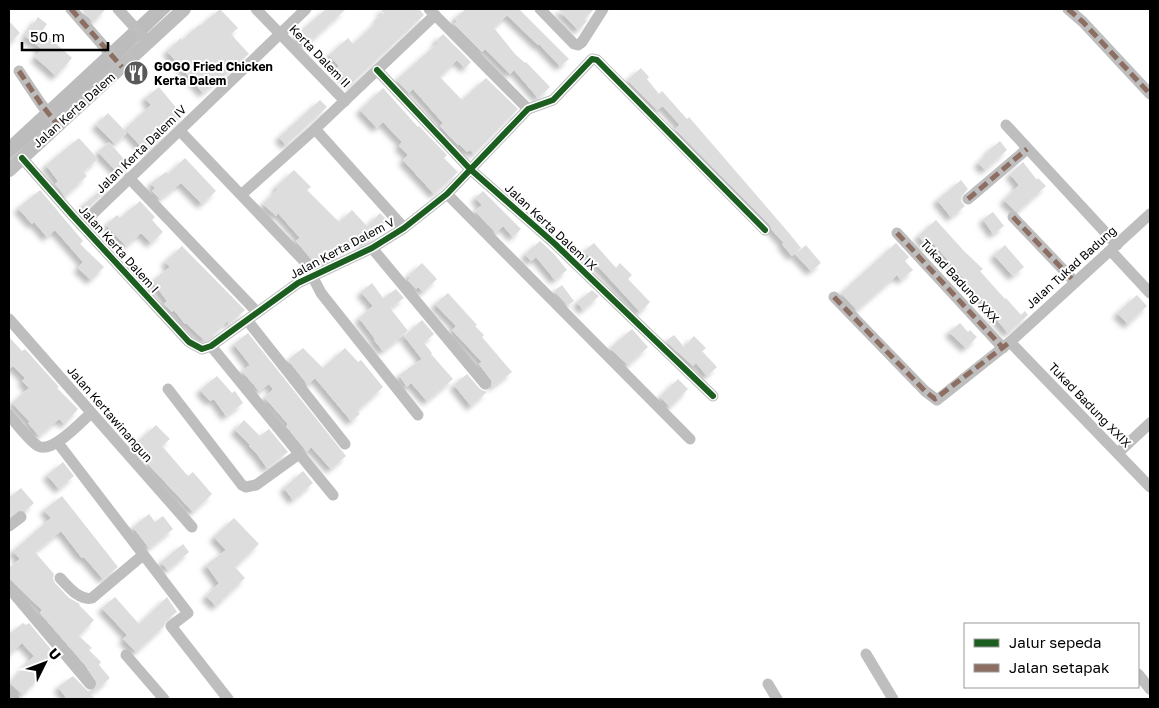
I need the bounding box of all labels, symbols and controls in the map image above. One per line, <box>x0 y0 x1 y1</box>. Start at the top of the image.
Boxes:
scale bar <box>22 20 109 52</box>
street label: Kerta Dalem II <box>286 21 354 91</box>
text: 50 m <box>30 27 65 45</box>
place label: GOGO Fried Chicken Kerta Dalem <box>154 59 273 88</box>
restaurant icon: GOGO Fried Chicken Kerta Dalem <box>123 60 149 86</box>
street label: Jalan Kerta Dalem <box>30 69 118 151</box>
street label: Jalan Kerta Dalem IV <box>93 102 189 196</box>
street label: Jalan Kerta Dalem IX <box>502 181 600 273</box>
street label: Jalan Kerta Dalem I <box>76 202 162 296</box>
street label: Jalan Kerta Dalem V <box>287 214 397 282</box>
street label: Jalan Tukad Badung <box>1023 223 1119 311</box>
street label: Tukad Badung XXX <box>917 236 1003 326</box>
street label: Tukad Badung XXIX <box>1046 359 1134 451</box>
street label: Jalan Kertawinangun <box>64 363 156 465</box>
legend <box>964 623 1139 688</box>
text: Jalur sepeda <box>1009 633 1102 651</box>
north arrow <box>20 638 70 688</box>
text: U <box>45 644 65 663</box>
text: Jalan setapak <box>1009 658 1110 676</box>

